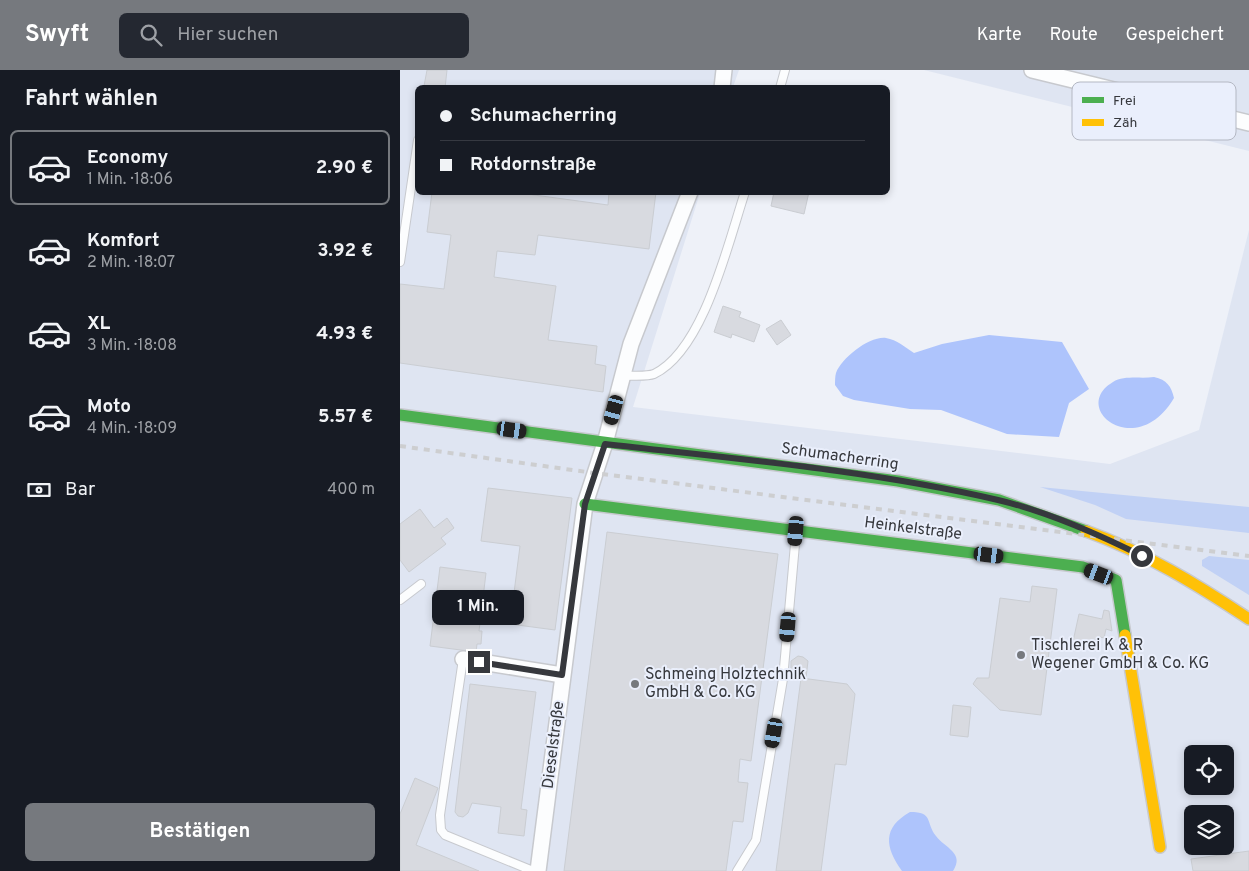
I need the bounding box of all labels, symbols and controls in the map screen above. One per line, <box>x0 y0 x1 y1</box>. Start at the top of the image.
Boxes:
search box <box>119 13 469 58</box>
text: Swyft <box>25 20 89 50</box>
icon: search <box>137 21 165 49</box>
text: Hier suchen <box>177 23 278 47</box>
text: Karte <box>977 24 1022 47</box>
text: Route <box>1050 24 1098 47</box>
text: Gespeichert <box>1126 24 1224 47</box>
legend <box>1072 82 1236 140</box>
text: Fahrt wählen <box>25 86 158 113</box>
text: Frei <box>1113 93 1136 110</box>
text: Schumacherring <box>470 104 617 128</box>
text: Zäh <box>1113 115 1137 132</box>
icon: car <box>27 145 72 190</box>
text: Economy <box>87 146 168 170</box>
text: Rotdornstraße <box>470 153 596 177</box>
text: 2.90 € <box>316 156 373 180</box>
text: 1 Min. · 18:06 <box>87 170 173 190</box>
icon: car <box>27 228 72 273</box>
text: Komfort <box>87 229 159 253</box>
text: 3.92 € <box>317 239 373 263</box>
text: 2 Min. · 18:07 <box>87 253 175 273</box>
icon: car <box>27 311 72 356</box>
text: XL <box>87 312 110 336</box>
text: 4.93 € <box>316 322 373 346</box>
text: 3 Min. · 18:08 <box>87 336 177 356</box>
icon: car <box>27 394 72 439</box>
car <box>602 394 625 426</box>
text: Moto <box>87 395 131 419</box>
text: 5.57 € <box>318 405 373 429</box>
text: 4 Min. · 18:09 <box>87 419 177 439</box>
car <box>496 420 527 440</box>
street label: Schumacherring <box>780 439 900 475</box>
icon: cash <box>25 476 53 504</box>
text: Bar <box>65 478 95 502</box>
text: 400 m <box>327 480 375 500</box>
street label: Heinkelstraße <box>863 513 963 545</box>
car <box>787 515 804 547</box>
route start <box>1131 545 1153 567</box>
car <box>973 546 1004 564</box>
car <box>1082 562 1115 586</box>
callout: 1 Min. <box>433 590 525 624</box>
text: 1 Min. <box>457 597 499 617</box>
car <box>779 611 796 643</box>
place label: Tischlerei K & R Wegener GmbH & Co. KG <box>1031 636 1209 674</box>
marker: Tischlerei K & R Wegener GmbH & Co. KG <box>1015 649 1027 661</box>
route end <box>468 651 490 673</box>
place label: Schmeing Holztechnik GmbH & Co. KG <box>645 665 806 703</box>
marker: Schmeing Holztechnik GmbH & Co. KG <box>629 678 641 690</box>
street label: Dieselstraße <box>539 700 569 790</box>
car <box>764 717 783 749</box>
map controls <box>1184 745 1234 855</box>
button: locate <box>1184 745 1234 795</box>
button: Bestätigen <box>25 803 375 861</box>
button: layers <box>1184 805 1234 855</box>

